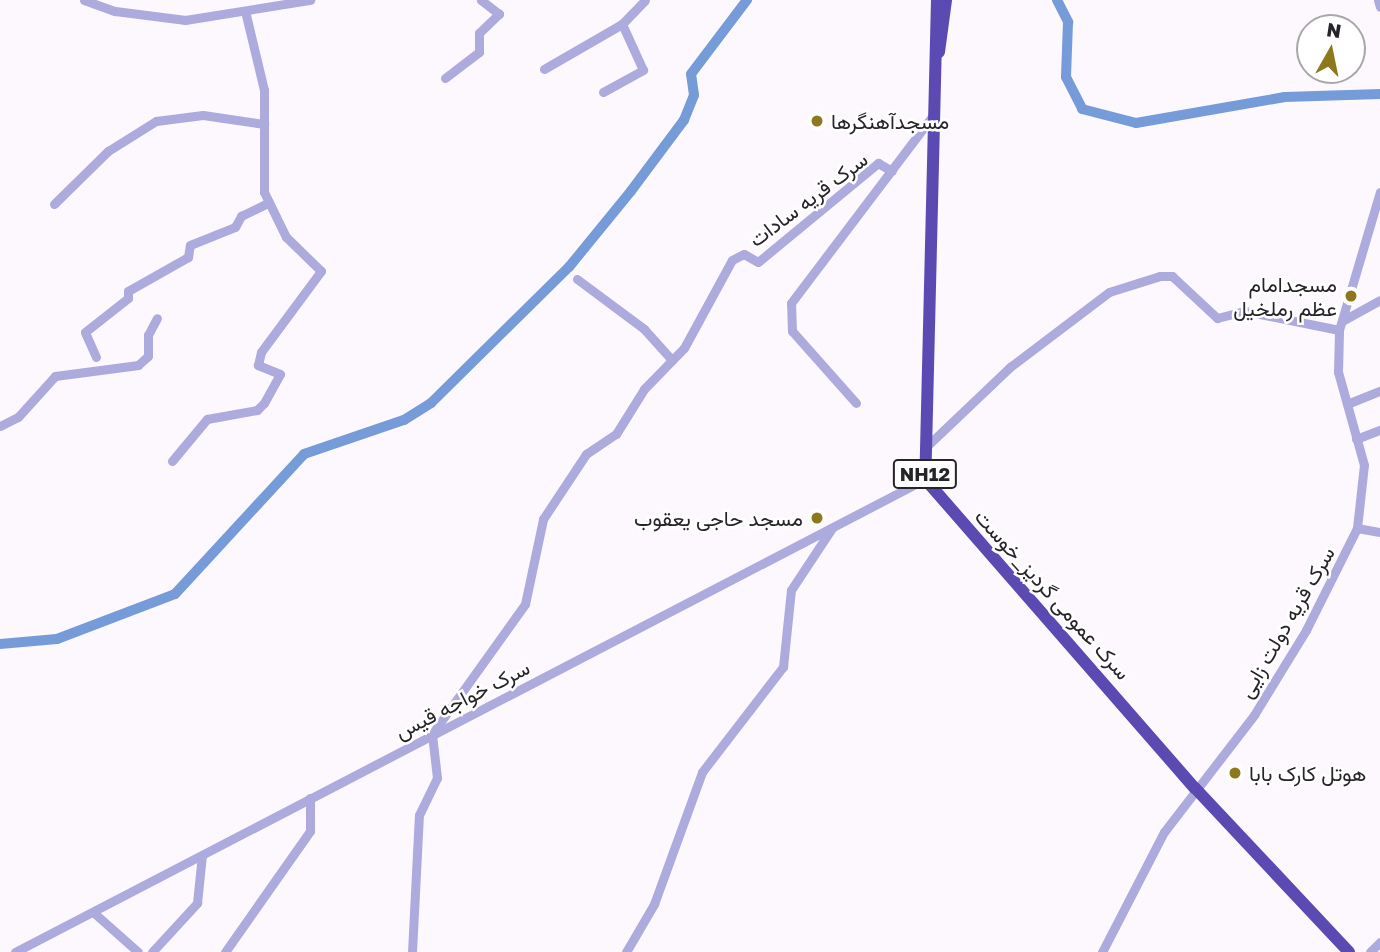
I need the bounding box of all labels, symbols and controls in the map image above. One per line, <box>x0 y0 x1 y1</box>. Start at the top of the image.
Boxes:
north arrow <box>1296 14 1366 84</box>
text: N <box>1325 17 1343 42</box>
place label: مسجدآهنگرها <box>831 108 949 134</box>
marker: مسجدآهنگرها <box>809 113 825 129</box>
street label: سرک قریه سادات <box>744 146 872 252</box>
place label: مسجدامام عظم رملخیل <box>1233 271 1337 321</box>
marker: مسجدامام عظم رملخیل <box>1343 288 1359 304</box>
road number: NH12 <box>892 458 958 489</box>
street label: سرک عمومی گردیز_خوست <box>970 504 1136 684</box>
place label: مسجد حاجی یعقوب <box>634 505 803 531</box>
marker: مسجد حاجی یعقوب <box>809 510 825 526</box>
street label: سرک قریه دولت زایی <box>1232 542 1340 702</box>
street label: سرک خواجه قیس <box>390 654 534 744</box>
place label: هوتل کارک بابا <box>1249 760 1366 786</box>
marker: هوتل کارک بابا <box>1227 765 1243 781</box>

